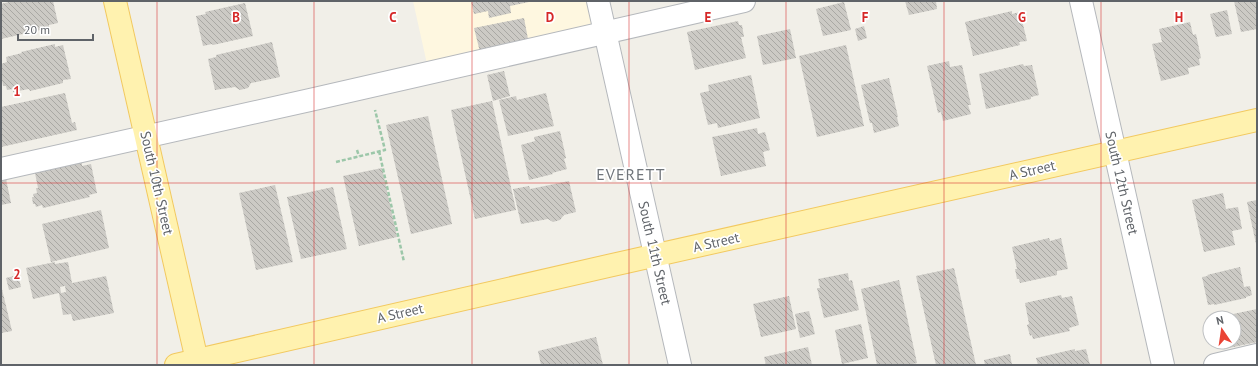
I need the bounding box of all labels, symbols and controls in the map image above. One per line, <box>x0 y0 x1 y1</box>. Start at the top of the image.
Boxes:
text: B <box>232 9 240 26</box>
text: C <box>389 9 397 26</box>
text: D <box>546 9 554 26</box>
text: E <box>705 9 712 26</box>
text: F <box>862 9 869 26</box>
text: G <box>1018 9 1026 26</box>
text: H <box>1175 9 1183 26</box>
scale bar <box>18 16 93 42</box>
text: 20 m <box>24 22 50 37</box>
text: 1 <box>13 83 21 100</box>
street label: South 10th Street <box>136 129 178 237</box>
street label: South 12th Street <box>1101 129 1143 237</box>
street label: A Street <box>1007 156 1057 184</box>
district label: EVERETT <box>596 164 666 184</box>
street label: South 11th Street <box>634 199 676 307</box>
street label: A Street <box>691 228 741 256</box>
text: 2 <box>13 266 21 283</box>
street label: A Street <box>375 299 425 327</box>
north arrow <box>1202 310 1242 350</box>
text: N <box>1215 313 1225 328</box>

